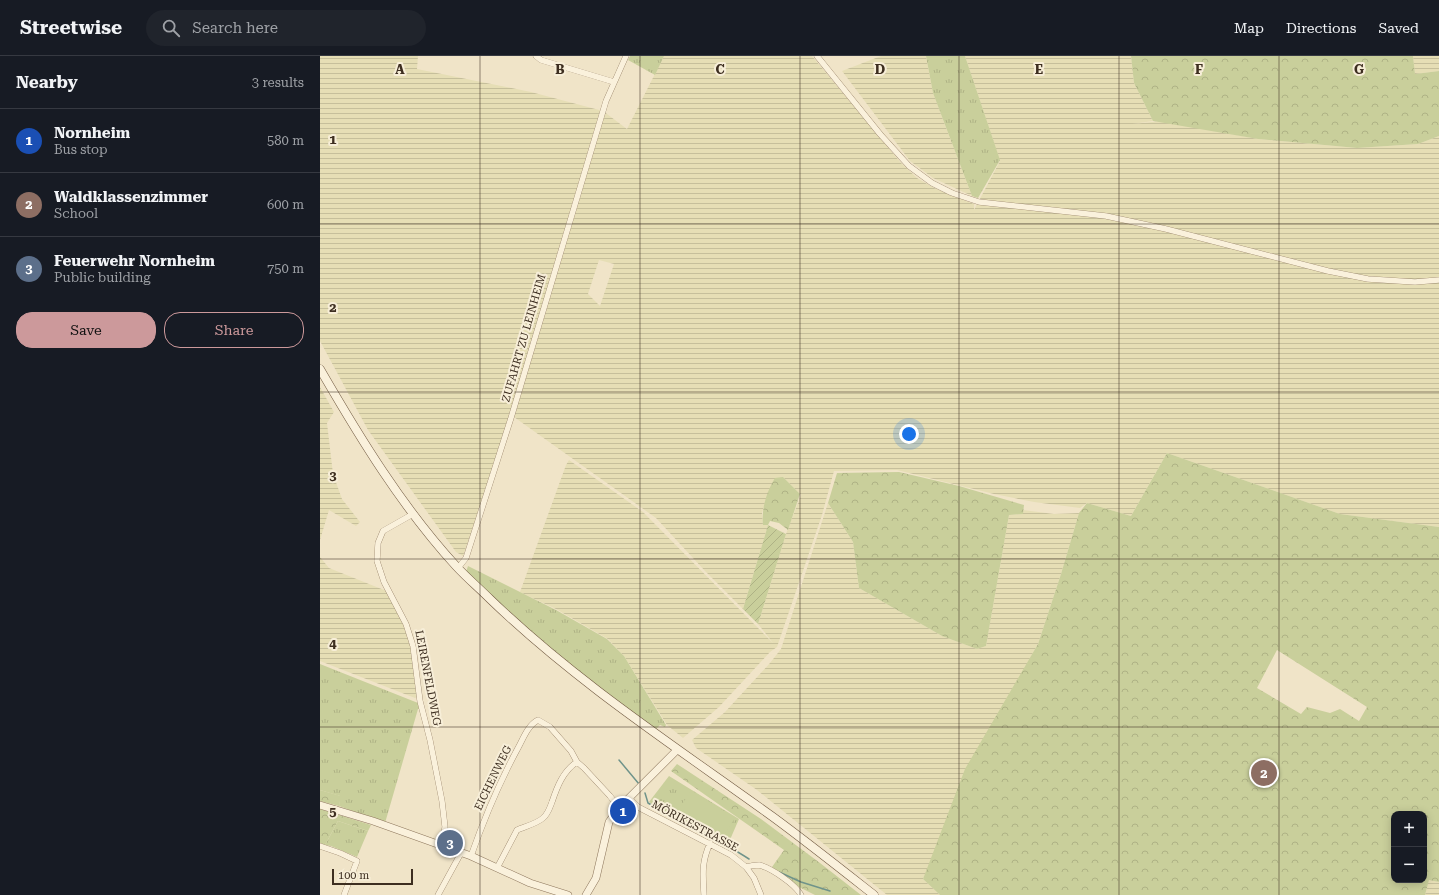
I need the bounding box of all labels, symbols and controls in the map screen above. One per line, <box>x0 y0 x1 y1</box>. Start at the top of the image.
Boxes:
search box <box>146 10 426 46</box>
text: Streetwise <box>20 16 122 39</box>
icon: search <box>160 17 182 39</box>
text: Search here <box>192 19 278 37</box>
text: Map <box>1234 20 1264 36</box>
text: Directions <box>1286 20 1356 36</box>
text: Saved <box>1378 20 1419 36</box>
text: A <box>395 62 405 77</box>
text: B <box>555 62 565 77</box>
text: C <box>715 62 725 77</box>
text: D <box>875 62 885 77</box>
text: E <box>1035 62 1043 77</box>
text: F <box>1195 62 1203 77</box>
text: G <box>1354 62 1364 77</box>
text: Nearby <box>16 72 78 92</box>
text: 3 results <box>252 75 304 90</box>
text: Nornheim <box>54 124 130 142</box>
text: 1 <box>329 132 337 147</box>
text: 1 <box>25 133 33 148</box>
text: 580 m <box>267 133 304 148</box>
text: Bus stop <box>54 142 108 157</box>
text: Waldklassenzimmer <box>54 188 208 206</box>
text: 2 <box>25 197 33 212</box>
text: 600 m <box>267 197 304 212</box>
text: School <box>54 206 98 221</box>
text: Feuerwehr Nornheim <box>54 252 215 270</box>
text: 3 <box>25 261 33 276</box>
text: 750 m <box>267 261 304 276</box>
text: Public building <box>54 270 151 285</box>
street label: ZUFAHRT ZU LEINHEIM <box>499 273 549 403</box>
text: 2 <box>329 300 337 315</box>
button: Save <box>16 312 156 348</box>
button: Share <box>164 312 304 348</box>
your location <box>899 424 919 444</box>
text: 3 <box>329 468 337 483</box>
street label: LEIRENFELDWEG <box>412 629 444 727</box>
text: 4 <box>329 636 337 651</box>
street label: EICHENWEG <box>472 743 515 813</box>
pin: 2 <box>1251 758 1277 788</box>
pin: 1 <box>610 796 636 826</box>
street label: MÖRIKESTRASSE <box>649 797 741 854</box>
text: 5 <box>329 804 337 819</box>
map controls <box>1391 811 1427 883</box>
button: + <box>1391 811 1427 847</box>
pin: 3 <box>437 828 463 858</box>
button: − <box>1391 847 1427 883</box>
scale bar <box>332 867 413 886</box>
text: 100 m <box>338 869 369 882</box>

